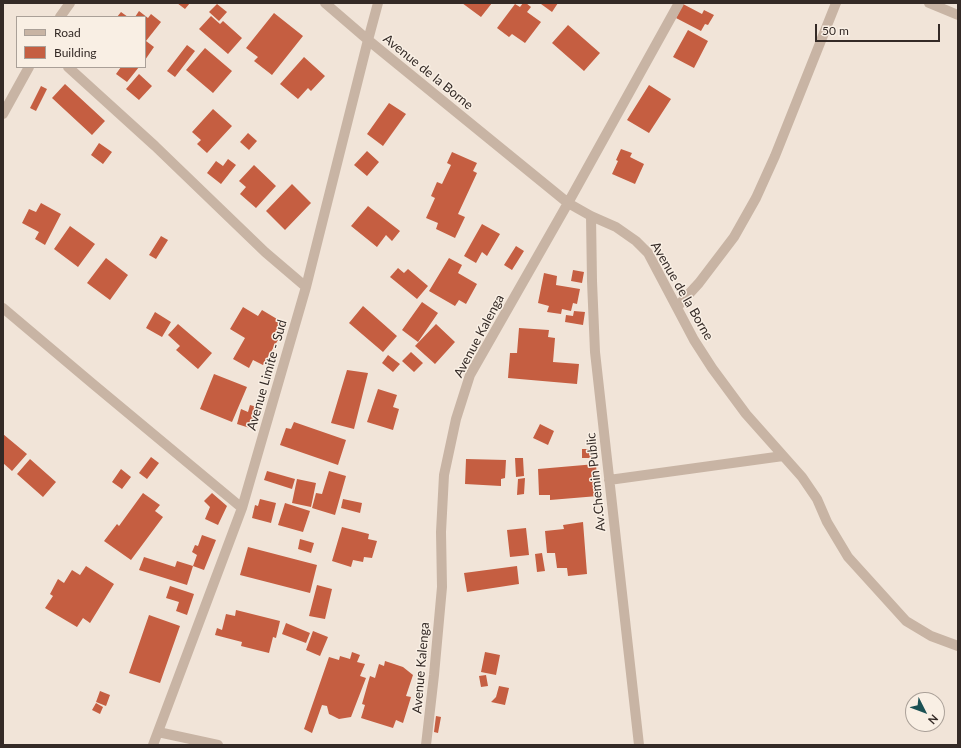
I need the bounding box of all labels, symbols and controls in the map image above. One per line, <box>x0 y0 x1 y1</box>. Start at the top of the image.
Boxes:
legend <box>16 16 146 68</box>
scale bar <box>817 16 942 42</box>
text: 50 m <box>822 23 849 38</box>
text: Road <box>54 25 81 40</box>
street label: Avenue de la Borne <box>380 31 476 113</box>
text: Building <box>54 45 97 60</box>
street label: Avenue de la Borne <box>647 239 717 343</box>
street label: Avenue Kalenga <box>451 292 507 380</box>
street label: Avenue Limite - Sud <box>244 318 290 432</box>
street label: Av.Chemin Public <box>583 432 609 532</box>
street label: Avenue Kalenga <box>409 622 433 714</box>
north arrow <box>905 692 945 732</box>
text: N <box>926 712 941 727</box>

